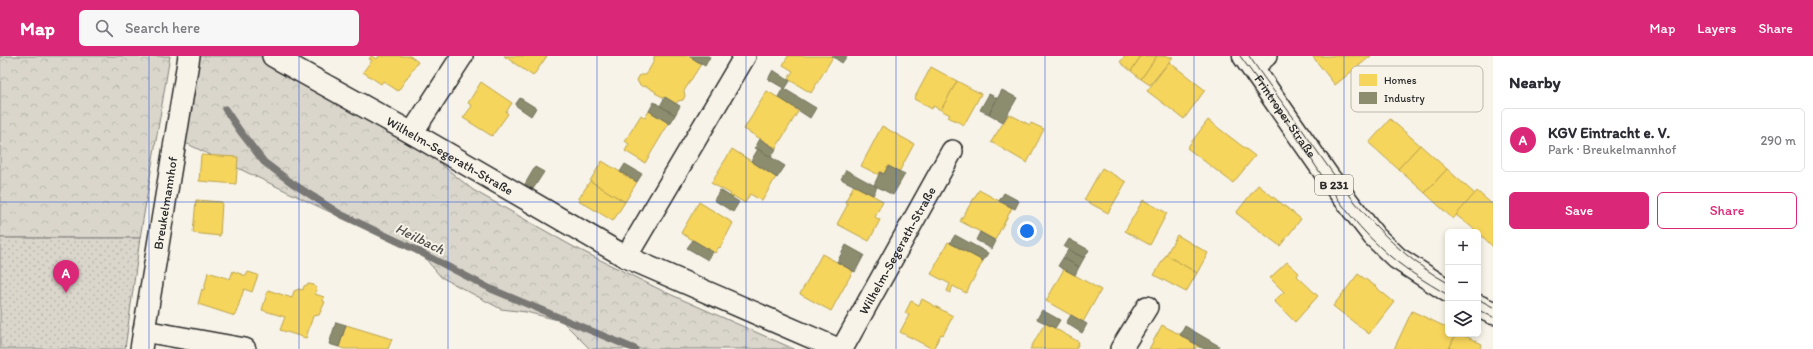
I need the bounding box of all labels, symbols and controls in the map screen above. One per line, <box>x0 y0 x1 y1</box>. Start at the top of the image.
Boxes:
search box <box>79 10 359 46</box>
text: Map <box>20 17 55 40</box>
icon: search <box>93 17 115 39</box>
text: Search here <box>125 19 200 37</box>
text: Map <box>1650 20 1675 37</box>
text: Layers <box>1697 20 1736 37</box>
text: Share <box>1758 20 1793 37</box>
legend <box>1351 66 1483 112</box>
street label: Frintroper Straße <box>1252 72 1320 160</box>
text: Nearby <box>1509 72 1561 92</box>
text: Homes <box>1384 74 1417 87</box>
text: Industry <box>1384 92 1426 105</box>
street label: Wilhelm-Segerath-Straße <box>384 113 516 198</box>
text: KGV Eintracht e. V. <box>1548 124 1670 142</box>
text: A <box>1519 133 1527 148</box>
text: 290 m <box>1760 133 1796 148</box>
text: Park · Breukelmannhof <box>1548 142 1676 157</box>
street label: Breukelmannhof <box>150 155 180 251</box>
road number: B 231 <box>1315 175 1353 195</box>
street label: Wilhelm-Segerath-Straße <box>855 184 938 317</box>
button: Save <box>1509 192 1649 229</box>
button: Share <box>1657 192 1797 229</box>
water label: Heilbach <box>393 220 448 258</box>
your location <box>1017 221 1037 241</box>
map controls <box>1445 229 1481 337</box>
button: + <box>1445 229 1481 265</box>
pin: A <box>53 260 79 293</box>
button: − <box>1445 265 1481 301</box>
button: layers <box>1445 301 1481 337</box>

